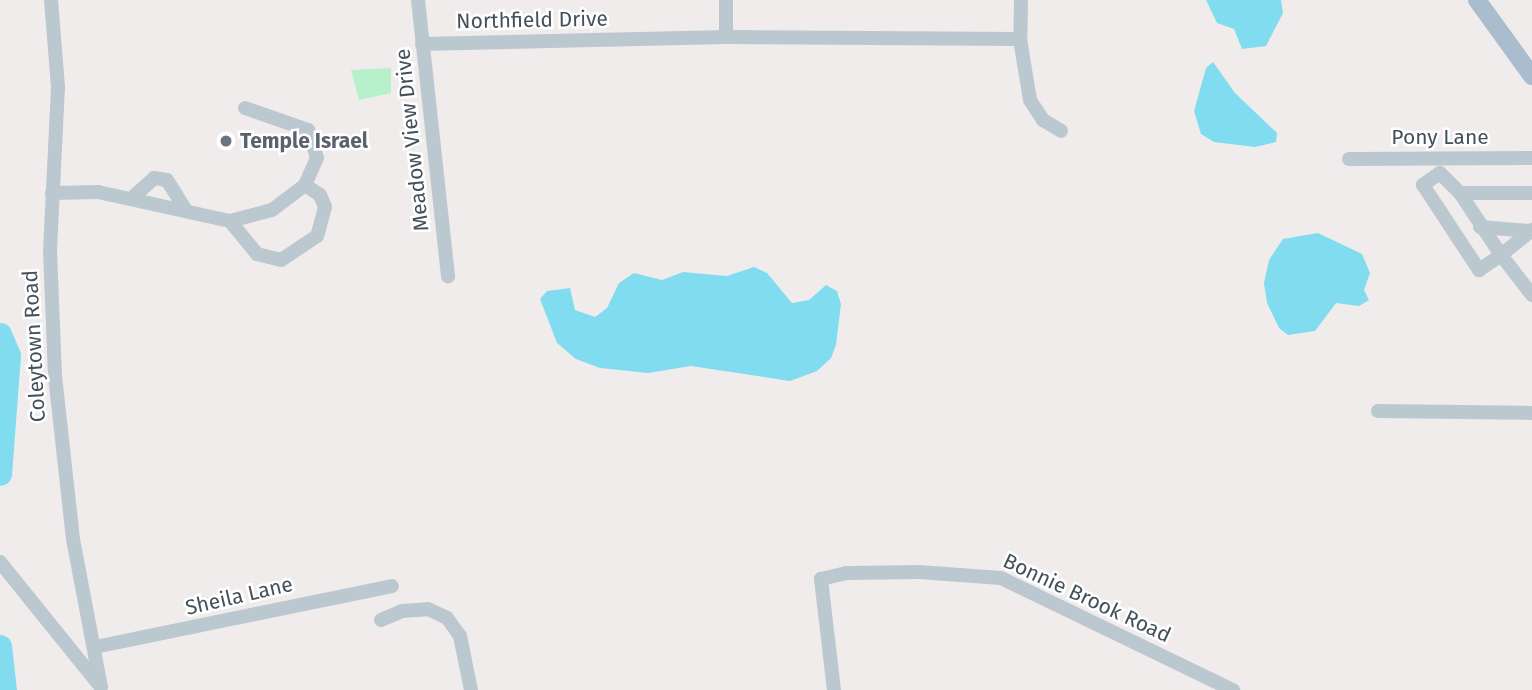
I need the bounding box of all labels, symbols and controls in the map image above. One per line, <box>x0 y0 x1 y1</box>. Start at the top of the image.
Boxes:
street label: Northfield Drive <box>456 6 608 34</box>
street label: Meadow View Drive <box>390 48 434 232</box>
street label: Pony Lane <box>1391 124 1489 150</box>
place label: Temple Israel <box>240 128 368 154</box>
marker: Temple Israel <box>218 133 234 149</box>
street label: Coleytown Road <box>17 269 51 423</box>
street label: Bonnie Brook Road <box>999 548 1175 648</box>
street label: Sheila Lane <box>183 571 295 621</box>

